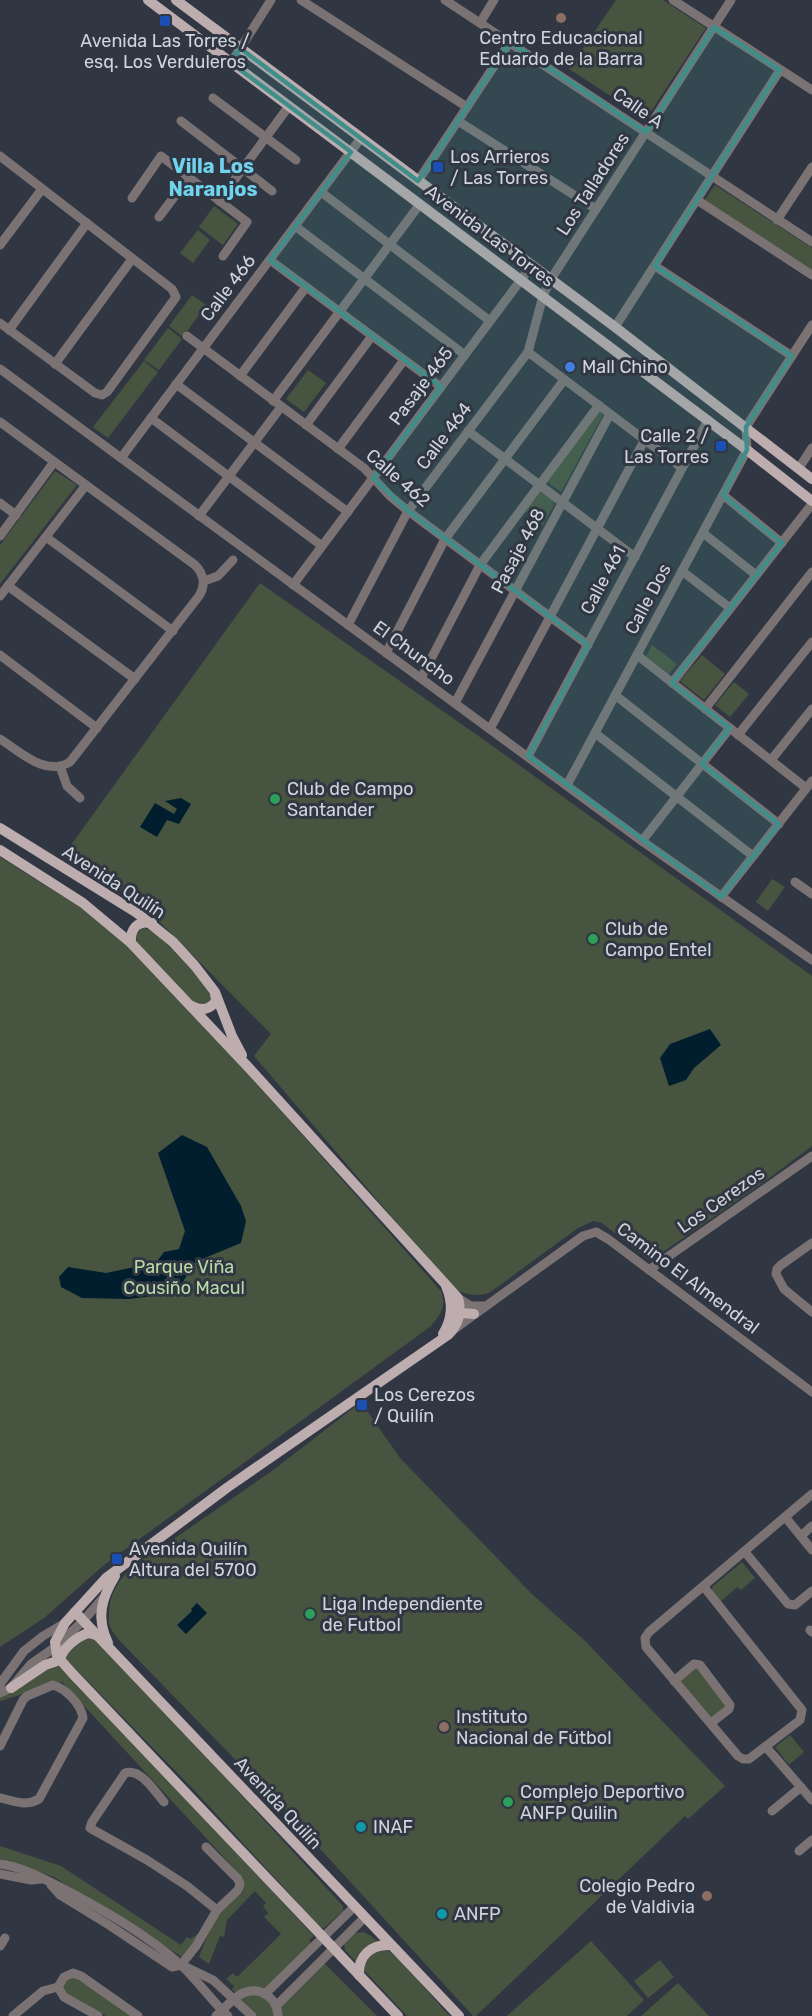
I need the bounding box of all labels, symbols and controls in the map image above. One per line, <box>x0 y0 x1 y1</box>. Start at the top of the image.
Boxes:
marker: Centro Educacional Eduardo de la Barra <box>554 11 568 25</box>
marker: Avenida Las Torres / esq. Los Verduleros <box>158 14 172 28</box>
place label: Centro Educacional Eduardo de la Barra <box>479 27 643 70</box>
place label: Avenida Las Torres / esq. Los Verduleros <box>80 30 250 73</box>
street label: Calle A <box>608 83 668 133</box>
street label: Los Talladores <box>552 129 634 239</box>
place label: Los Arrieros / Las Torres <box>450 146 550 189</box>
district label: Villa Los Naranjos <box>168 154 258 201</box>
marker: Los Arrieros / Las Torres <box>431 160 445 174</box>
street label: Avenida Las Torres <box>421 180 559 292</box>
street label: Calle 466 <box>196 250 260 326</box>
street label: Pasaje 465 <box>384 342 458 430</box>
place label: Mall Chino <box>582 356 668 378</box>
marker: Mall Chino <box>563 360 577 374</box>
street label: Calle 464 <box>412 398 476 474</box>
place label: Calle 2 / Las Torres <box>624 425 709 468</box>
marker: Calle 2 / Las Torres <box>714 439 728 453</box>
street label: Calle 462 <box>361 444 435 512</box>
street label: Pasaje 468 <box>486 505 550 597</box>
street label: Calle 461 <box>576 542 630 618</box>
street label: Calle Dos <box>620 560 676 638</box>
street label: El Chuncho <box>369 616 459 690</box>
place label: Club de Campo Santander <box>287 778 414 821</box>
marker: Club de Campo Santander <box>268 792 282 806</box>
street label: Avenida Quilín <box>58 840 170 924</box>
place label: Club de Campo Entel <box>605 918 712 961</box>
marker: Club de Campo Entel <box>586 932 600 946</box>
street label: Los Cerezos <box>673 1162 769 1238</box>
street label: Camino El Almendral <box>613 1217 763 1339</box>
park label: Parque Viña Cousiño Macul <box>123 1256 245 1299</box>
place label: Los Cerezos / Quilín <box>374 1384 475 1427</box>
marker: Los Cerezos / Quilín <box>355 1398 369 1412</box>
place label: Avenida Quilín Altura del 5700 <box>129 1538 257 1581</box>
marker: Avenida Quilín Altura del 5700 <box>110 1552 124 1566</box>
place label: Liga Independiente de Futbol <box>322 1593 483 1636</box>
marker: Liga Independiente de Futbol <box>303 1607 317 1621</box>
place label: Instituto Nacional de Fútbol <box>456 1706 612 1749</box>
marker: Instituto Nacional de Fútbol <box>437 1720 451 1734</box>
street label: Avenida Quilín <box>230 1752 326 1854</box>
place label: Complejo Deportivo ANFP Quilin <box>520 1781 685 1824</box>
marker: Complejo Deportivo ANFP Quilin <box>501 1795 515 1809</box>
place label: INAF <box>373 1816 413 1838</box>
marker: INAF <box>354 1820 368 1834</box>
place label: Colegio Pedro de Valdivia <box>579 1875 695 1918</box>
marker: Colegio Pedro de Valdivia <box>700 1889 714 1903</box>
place label: ANFP <box>454 1903 501 1925</box>
marker: ANFP <box>435 1907 449 1921</box>

